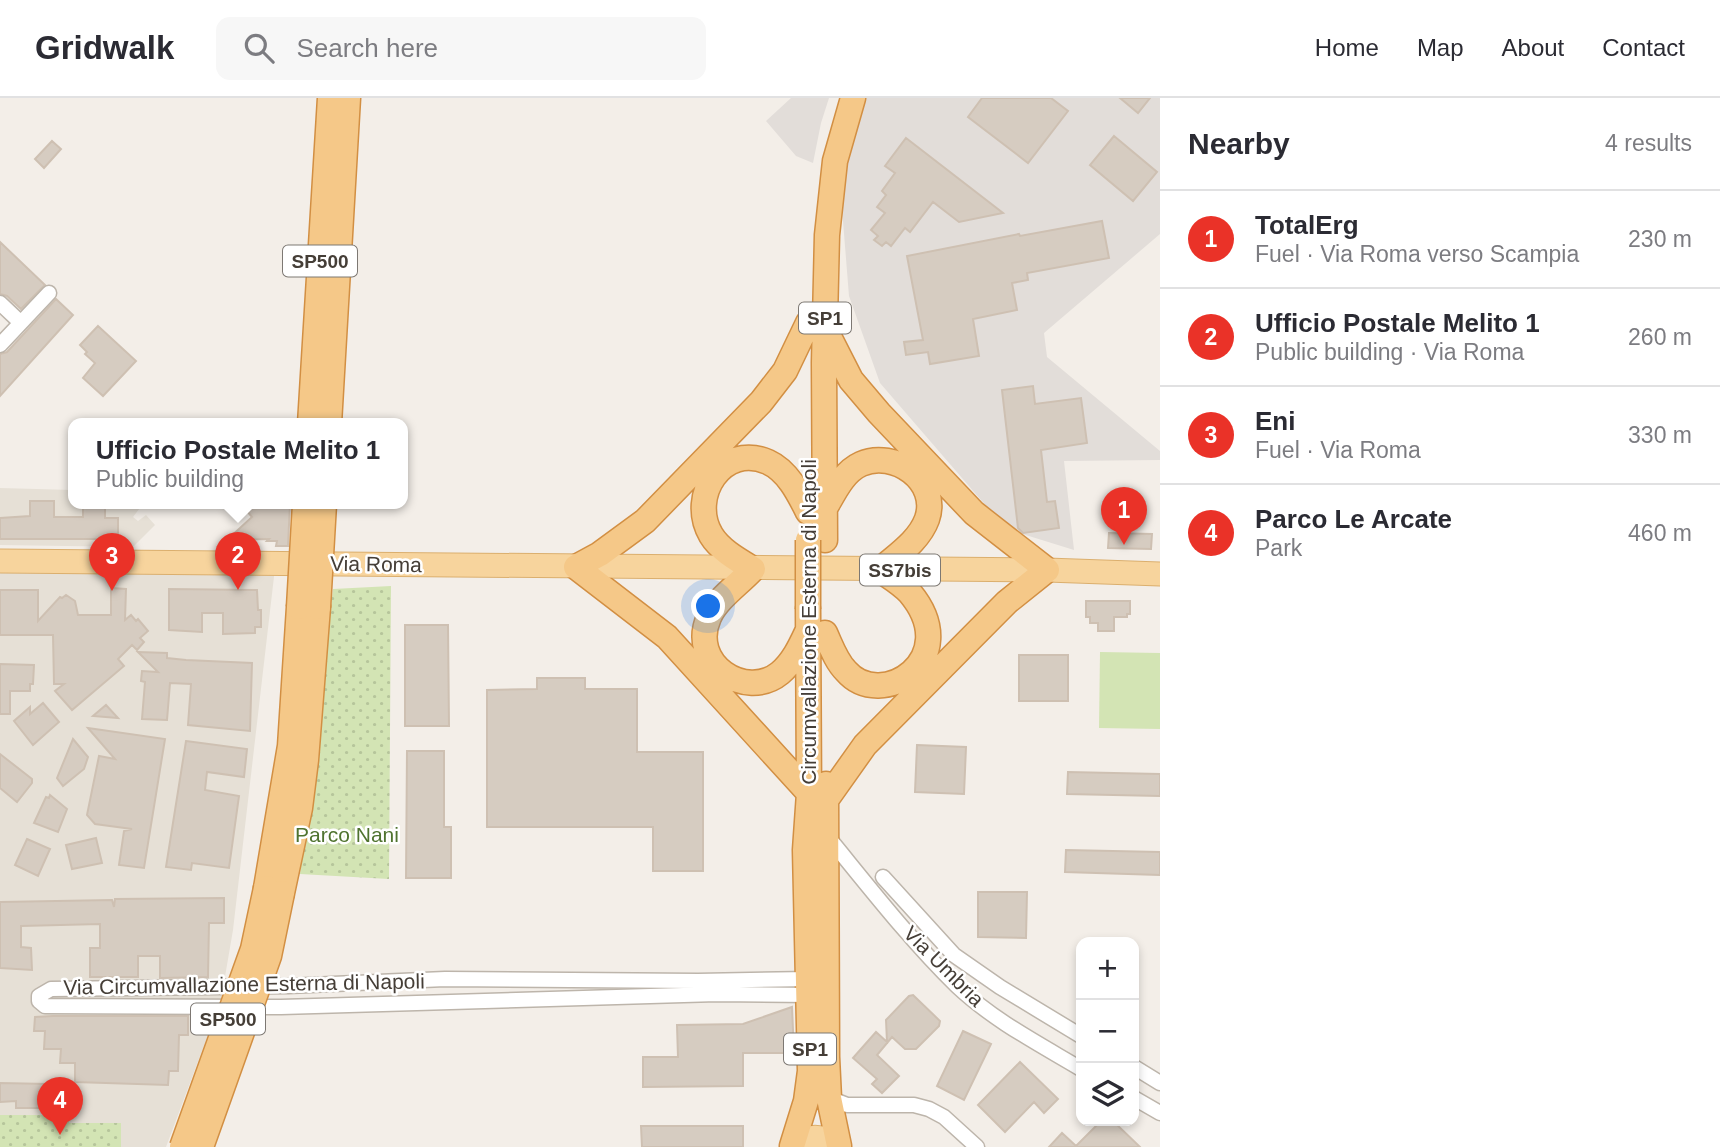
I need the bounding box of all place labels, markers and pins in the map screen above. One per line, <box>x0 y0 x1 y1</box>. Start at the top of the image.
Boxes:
pin: 1 <box>1101 487 1147 545</box>
pin: 2 <box>215 532 261 590</box>
pin: 3 <box>89 533 135 591</box>
pin: 4 <box>37 1077 83 1135</box>

